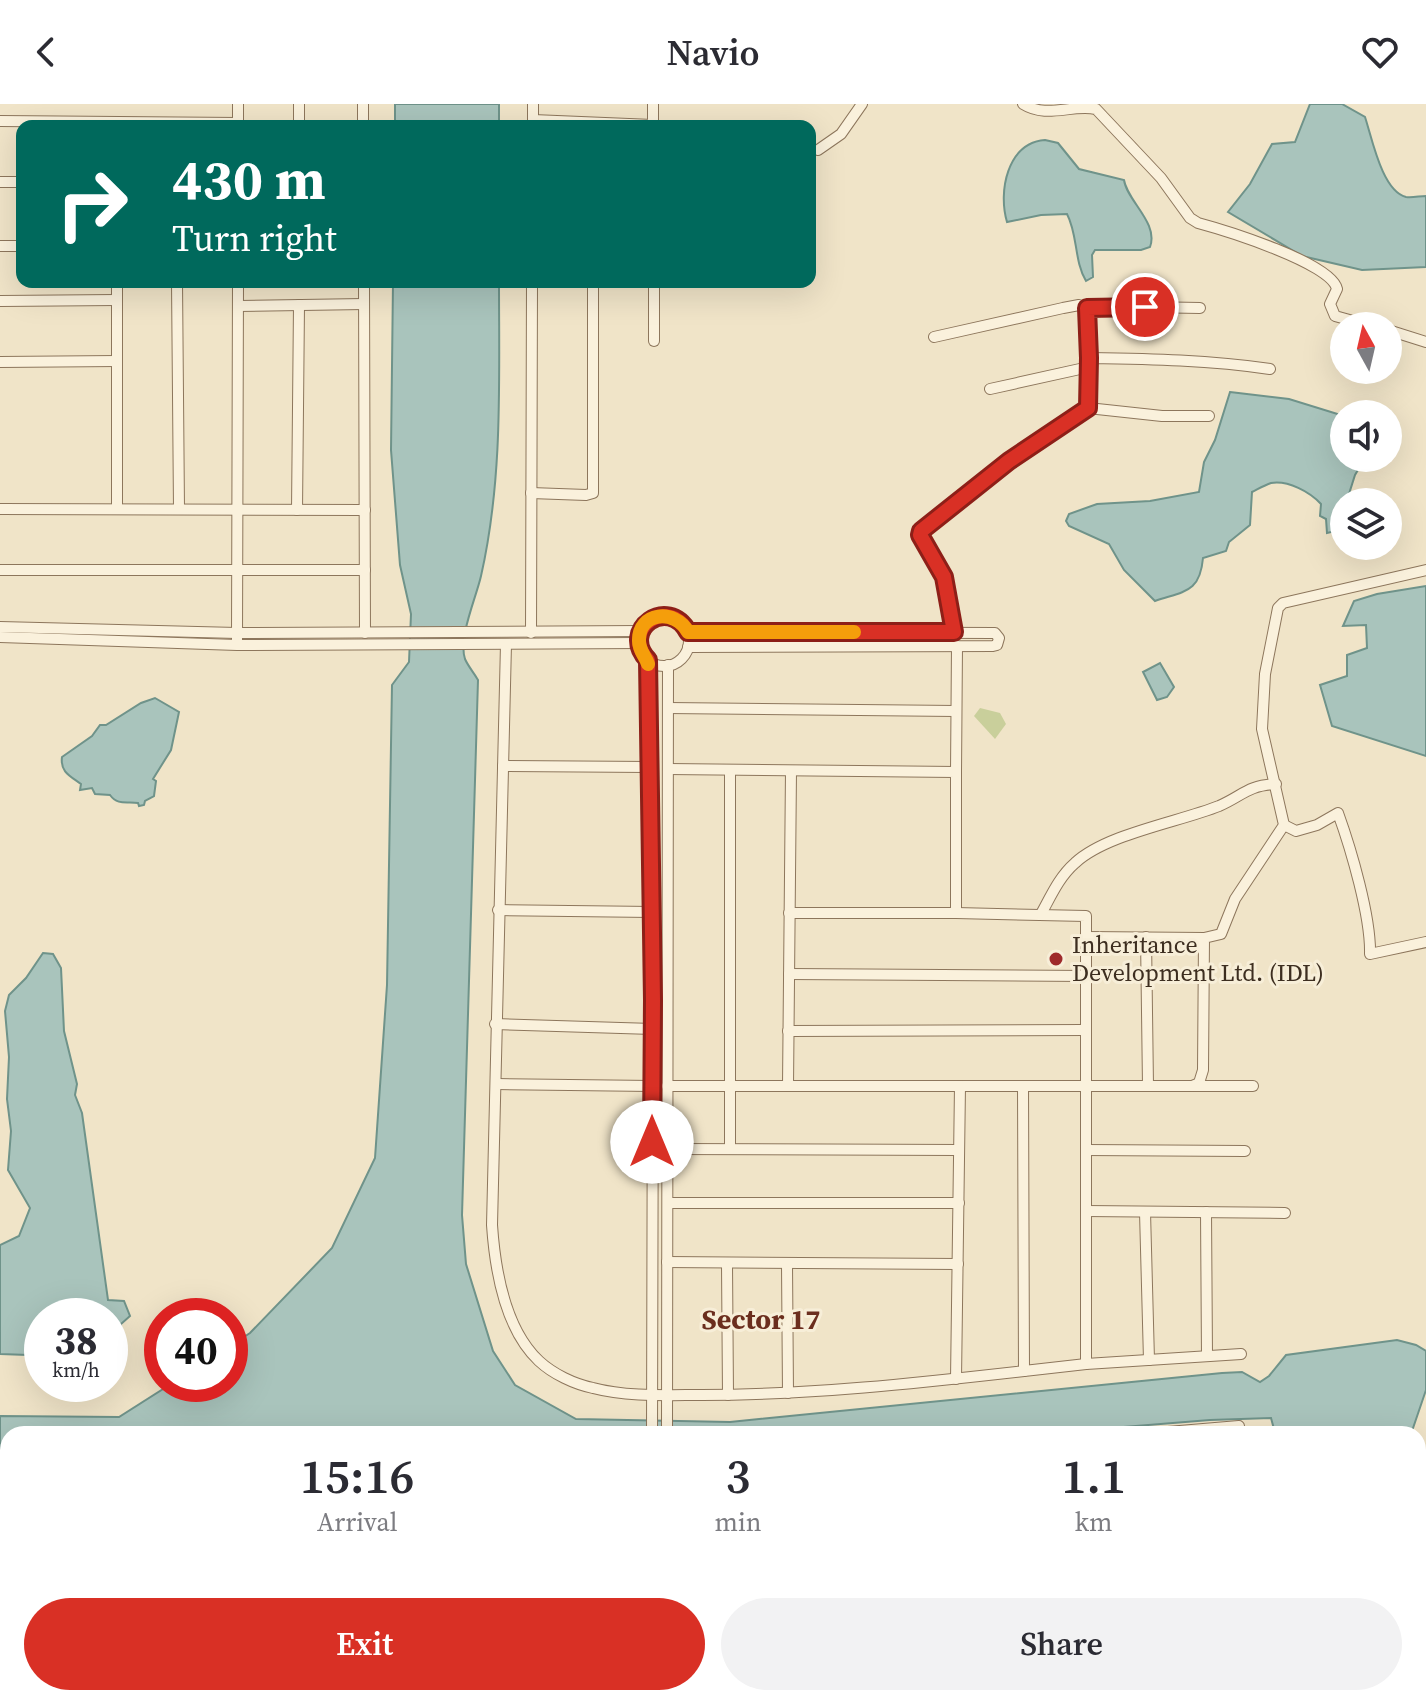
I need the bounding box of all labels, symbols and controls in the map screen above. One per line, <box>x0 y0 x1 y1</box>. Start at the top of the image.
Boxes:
text: Navio <box>666 28 760 77</box>
icon: back <box>24 30 68 74</box>
icon: heart <box>1358 30 1402 74</box>
text: 430 m <box>172 141 326 218</box>
icon: right <box>40 152 144 256</box>
text: Turn right <box>172 214 337 263</box>
pin <box>1111 273 1179 341</box>
icon: arrive <box>1123 285 1167 329</box>
north arrow <box>1330 312 1402 384</box>
map controls <box>1330 312 1402 560</box>
button: sound <box>1330 400 1402 472</box>
button: layers <box>1330 488 1402 560</box>
place label: Inheritance Development Ltd. (IDL) <box>1072 928 1324 989</box>
marker: Inheritance Development Ltd. (IDL) <box>1047 950 1065 968</box>
position arrow <box>610 1100 694 1184</box>
speed limit sign: 40 <box>144 1298 248 1402</box>
district label: Sector 17 <box>701 1300 821 1338</box>
text: 38 <box>54 1313 98 1367</box>
text: km/h <box>52 1356 100 1384</box>
text: 15:16 <box>300 1443 414 1509</box>
text: 3 <box>725 1443 750 1509</box>
text: 1.1 <box>1062 1443 1126 1509</box>
text: Arrival <box>317 1504 397 1540</box>
text: min <box>714 1504 761 1540</box>
text: km <box>1075 1504 1113 1540</box>
button: Exit <box>24 1598 705 1690</box>
button: Share <box>721 1598 1402 1690</box>

